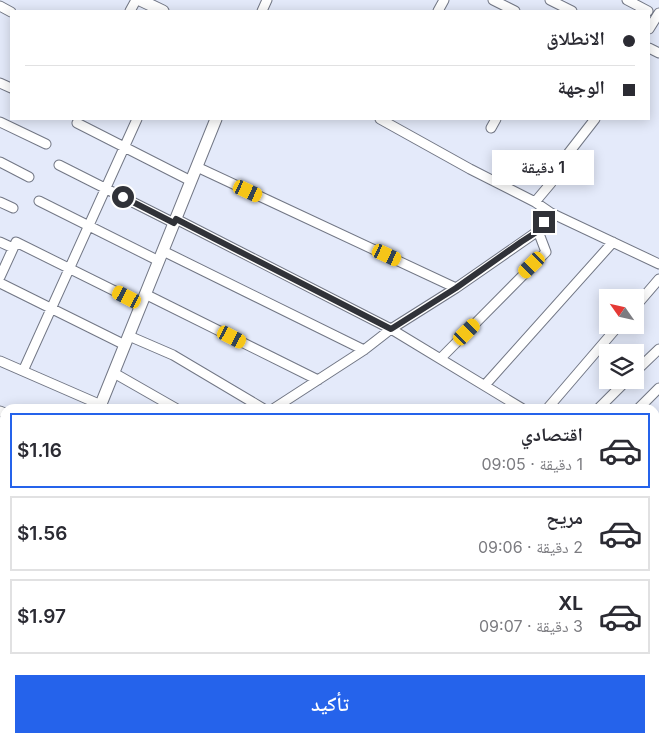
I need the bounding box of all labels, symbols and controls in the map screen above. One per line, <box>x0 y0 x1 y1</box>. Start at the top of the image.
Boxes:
text: الانطلاق <box>546 27 605 50</box>
text: الوجهة <box>557 76 605 99</box>
callout: 1 دقيقة <box>493 150 595 184</box>
text: 1 دقيقة <box>521 157 565 177</box>
car <box>231 178 264 204</box>
route start <box>112 186 134 208</box>
route end <box>533 211 555 233</box>
car <box>370 242 403 268</box>
car <box>516 249 547 281</box>
car <box>110 284 143 310</box>
north arrow <box>599 289 644 334</box>
map controls <box>599 289 644 389</box>
car <box>451 316 482 348</box>
car <box>215 324 248 350</box>
button: layers <box>599 344 644 389</box>
text: اقتصادي <box>521 423 583 446</box>
icon: car <box>598 428 643 473</box>
text: $1.16 <box>17 439 62 462</box>
text: 1 دقيقة · 09:05 <box>481 454 583 474</box>
text: مريح <box>546 506 583 529</box>
icon: car <box>598 511 643 556</box>
text: $1.56 <box>17 522 67 545</box>
text: 2 دقيقة · 09:06 <box>478 537 583 557</box>
text: XL <box>558 592 583 615</box>
icon: car <box>598 594 643 639</box>
text: $1.97 <box>17 605 66 628</box>
text: 3 دقيقة · 09:07 <box>479 616 583 636</box>
button: تأكيد <box>15 675 645 733</box>

